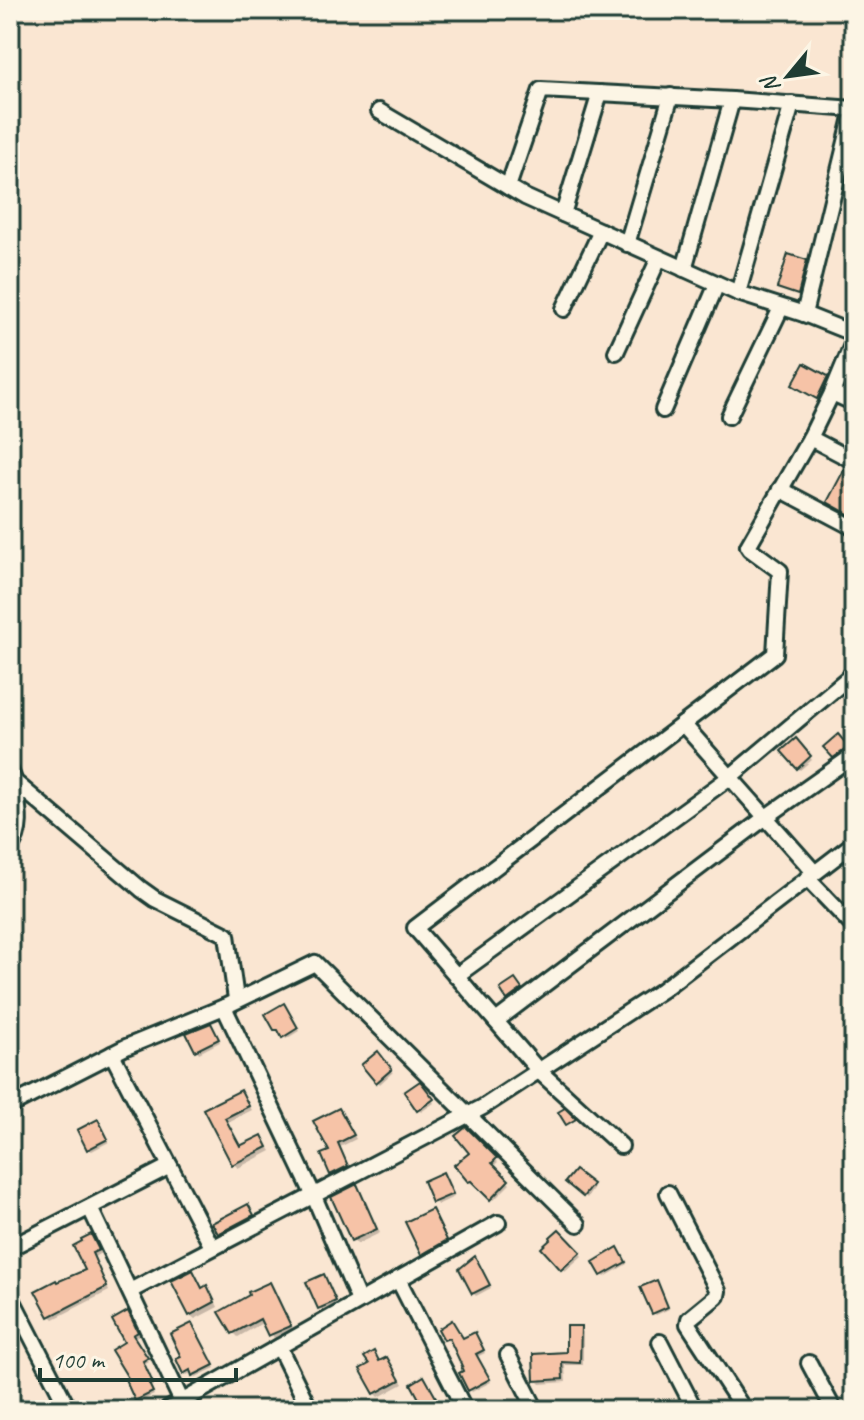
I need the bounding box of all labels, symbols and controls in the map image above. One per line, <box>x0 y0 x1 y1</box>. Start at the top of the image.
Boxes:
north arrow <box>748 36 828 116</box>
text: N <box>754 70 787 98</box>
scale bar <box>40 1332 236 1382</box>
text: 100 m <box>52 1345 106 1375</box>

